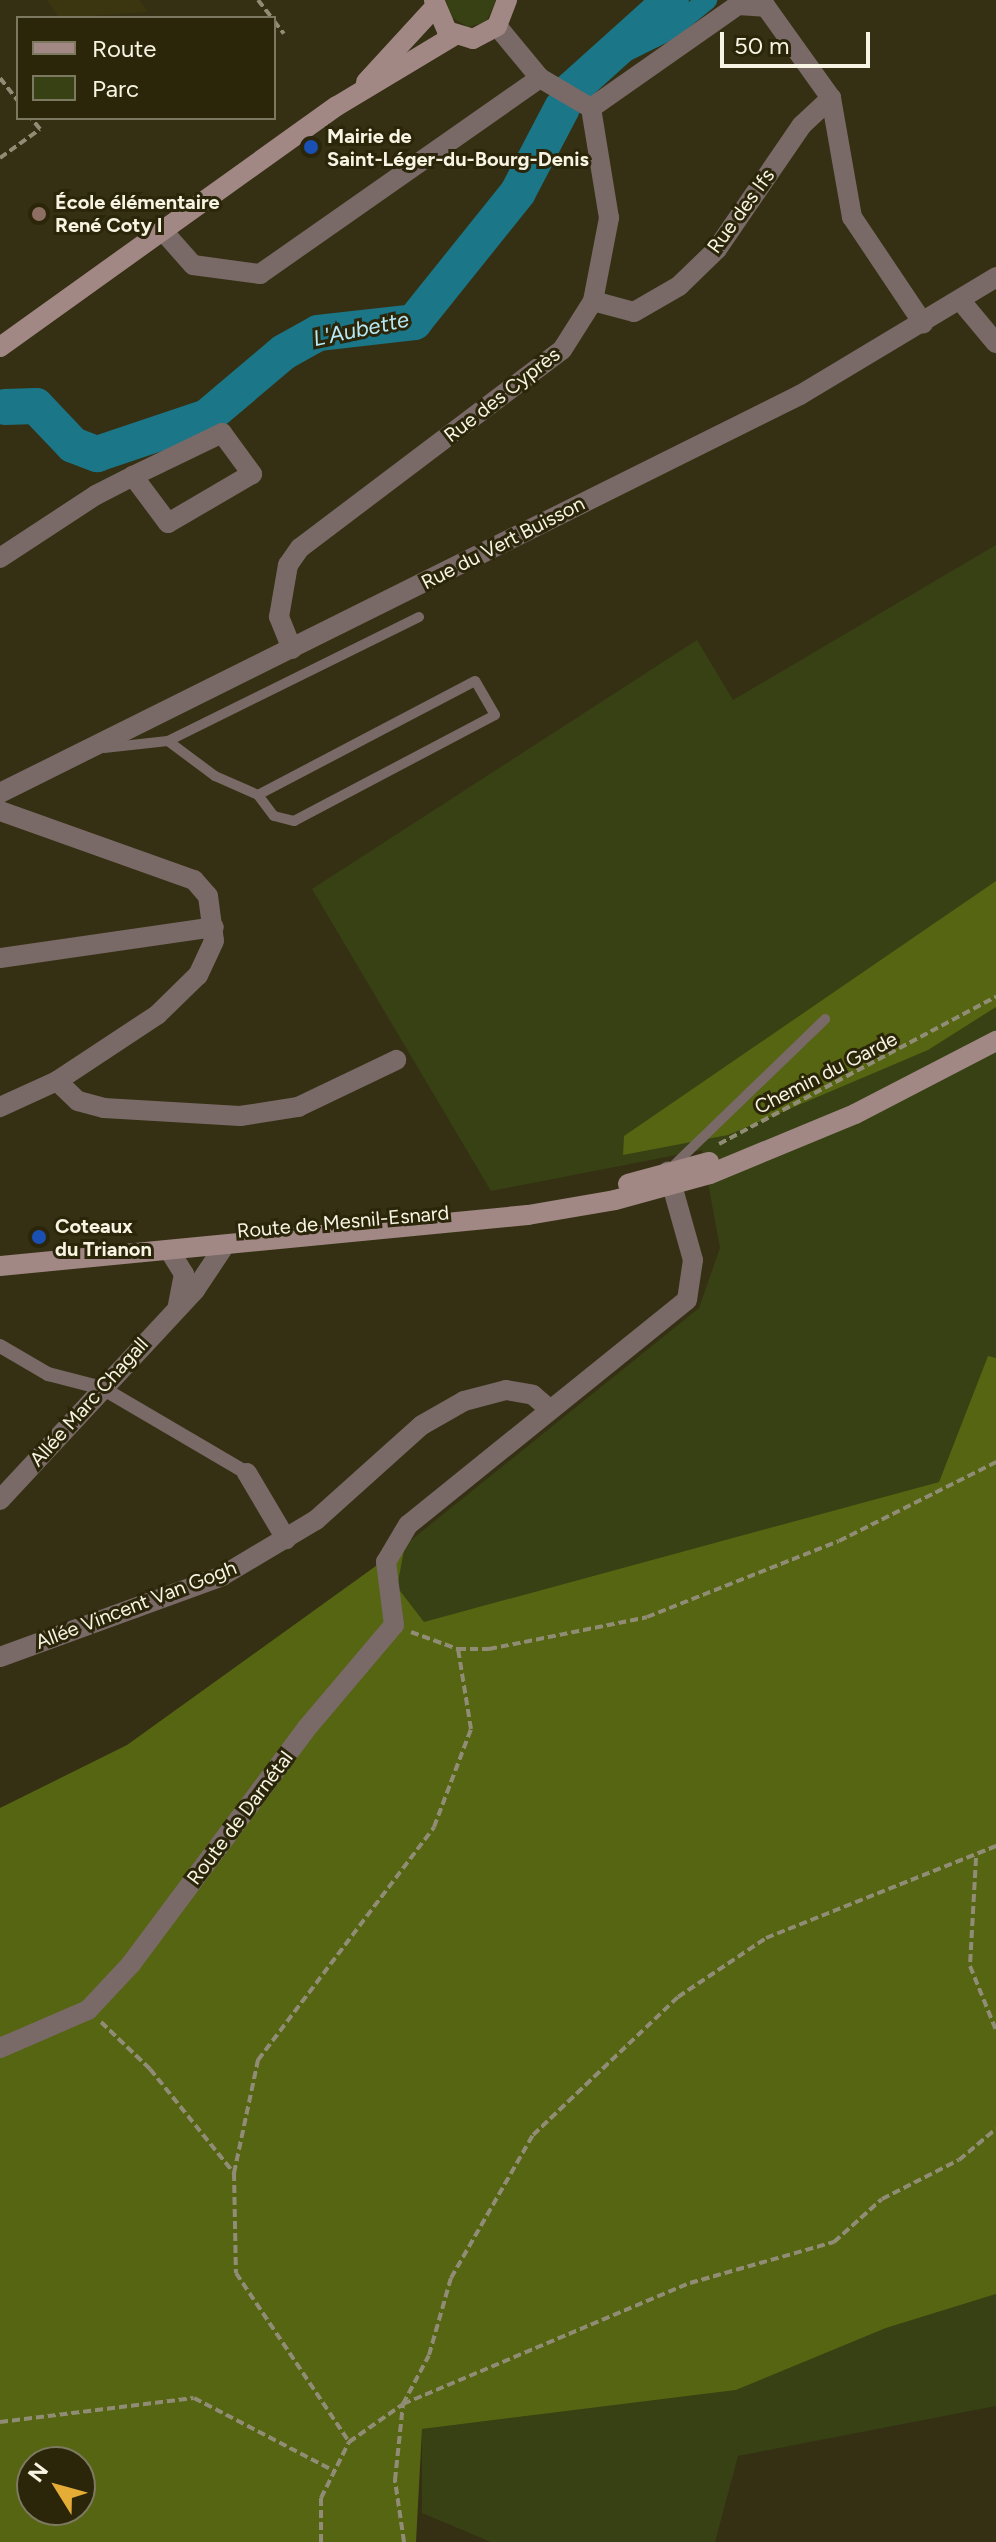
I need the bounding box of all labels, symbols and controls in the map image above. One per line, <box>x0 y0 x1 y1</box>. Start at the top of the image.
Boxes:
legend <box>16 16 276 120</box>
scale bar <box>724 16 874 66</box>
text: 50 m <box>734 31 790 60</box>
text: Route <box>92 34 156 63</box>
text: Parc <box>92 74 139 103</box>
place label: Mairie de Saint-Léger-du-Bourg-Denis <box>327 124 589 171</box>
marker: Mairie de Saint-Léger-du-Bourg-Denis <box>302 138 320 156</box>
street label: Rue des Ifs <box>702 164 780 258</box>
place label: École élémentaire René Coty I <box>55 190 220 237</box>
marker: École élémentaire René Coty I <box>30 205 48 223</box>
water label: L'Aubette <box>311 306 411 352</box>
street label: Rue des Cyprès <box>439 342 565 448</box>
street label: Rue du Vert Buisson <box>417 491 589 595</box>
street label: Chemin du Garde <box>751 1027 901 1119</box>
street label: Route de Mesnil-Esnard <box>236 1201 450 1243</box>
place label: Coteaux du Trianon <box>55 1214 152 1261</box>
marker: Coteaux du Trianon <box>30 1228 48 1246</box>
street label: Allée Marc Chagall <box>25 1333 153 1471</box>
street label: Allée Vincent Van Gogh <box>32 1556 240 1654</box>
street label: Route de Darnétal <box>182 1746 298 1890</box>
north arrow <box>16 2446 96 2526</box>
text: N <box>22 2458 54 2487</box>

